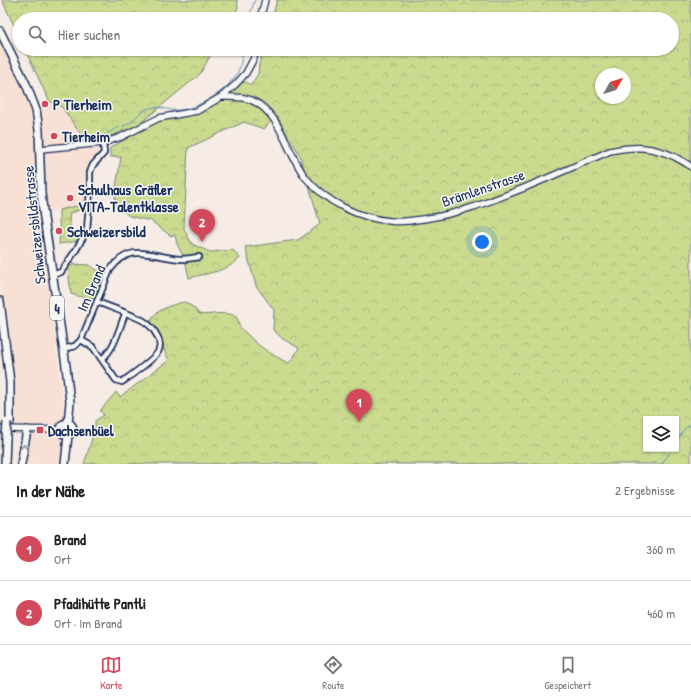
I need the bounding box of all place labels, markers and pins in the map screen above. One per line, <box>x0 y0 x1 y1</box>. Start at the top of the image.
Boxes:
place label: P Tierheim <box>53 94 112 115</box>
marker: P Tierheim <box>40 99 50 109</box>
place label: Tierheim <box>61 126 110 147</box>
marker: Tierheim <box>49 131 59 141</box>
place label: Schulhaus Gräfler VITA-Talentklasse <box>78 179 179 217</box>
marker: Schulhaus Gräfler VITA-Talentklasse <box>65 193 75 203</box>
pin: 2 <box>189 209 215 242</box>
place label: Schweizersbild <box>67 221 146 242</box>
marker: Schweizersbild <box>54 226 64 236</box>
pin: 1 <box>346 389 372 422</box>
place label: Dachsenbüel <box>48 420 115 441</box>
marker: Dachsenbüel <box>35 425 45 435</box>

